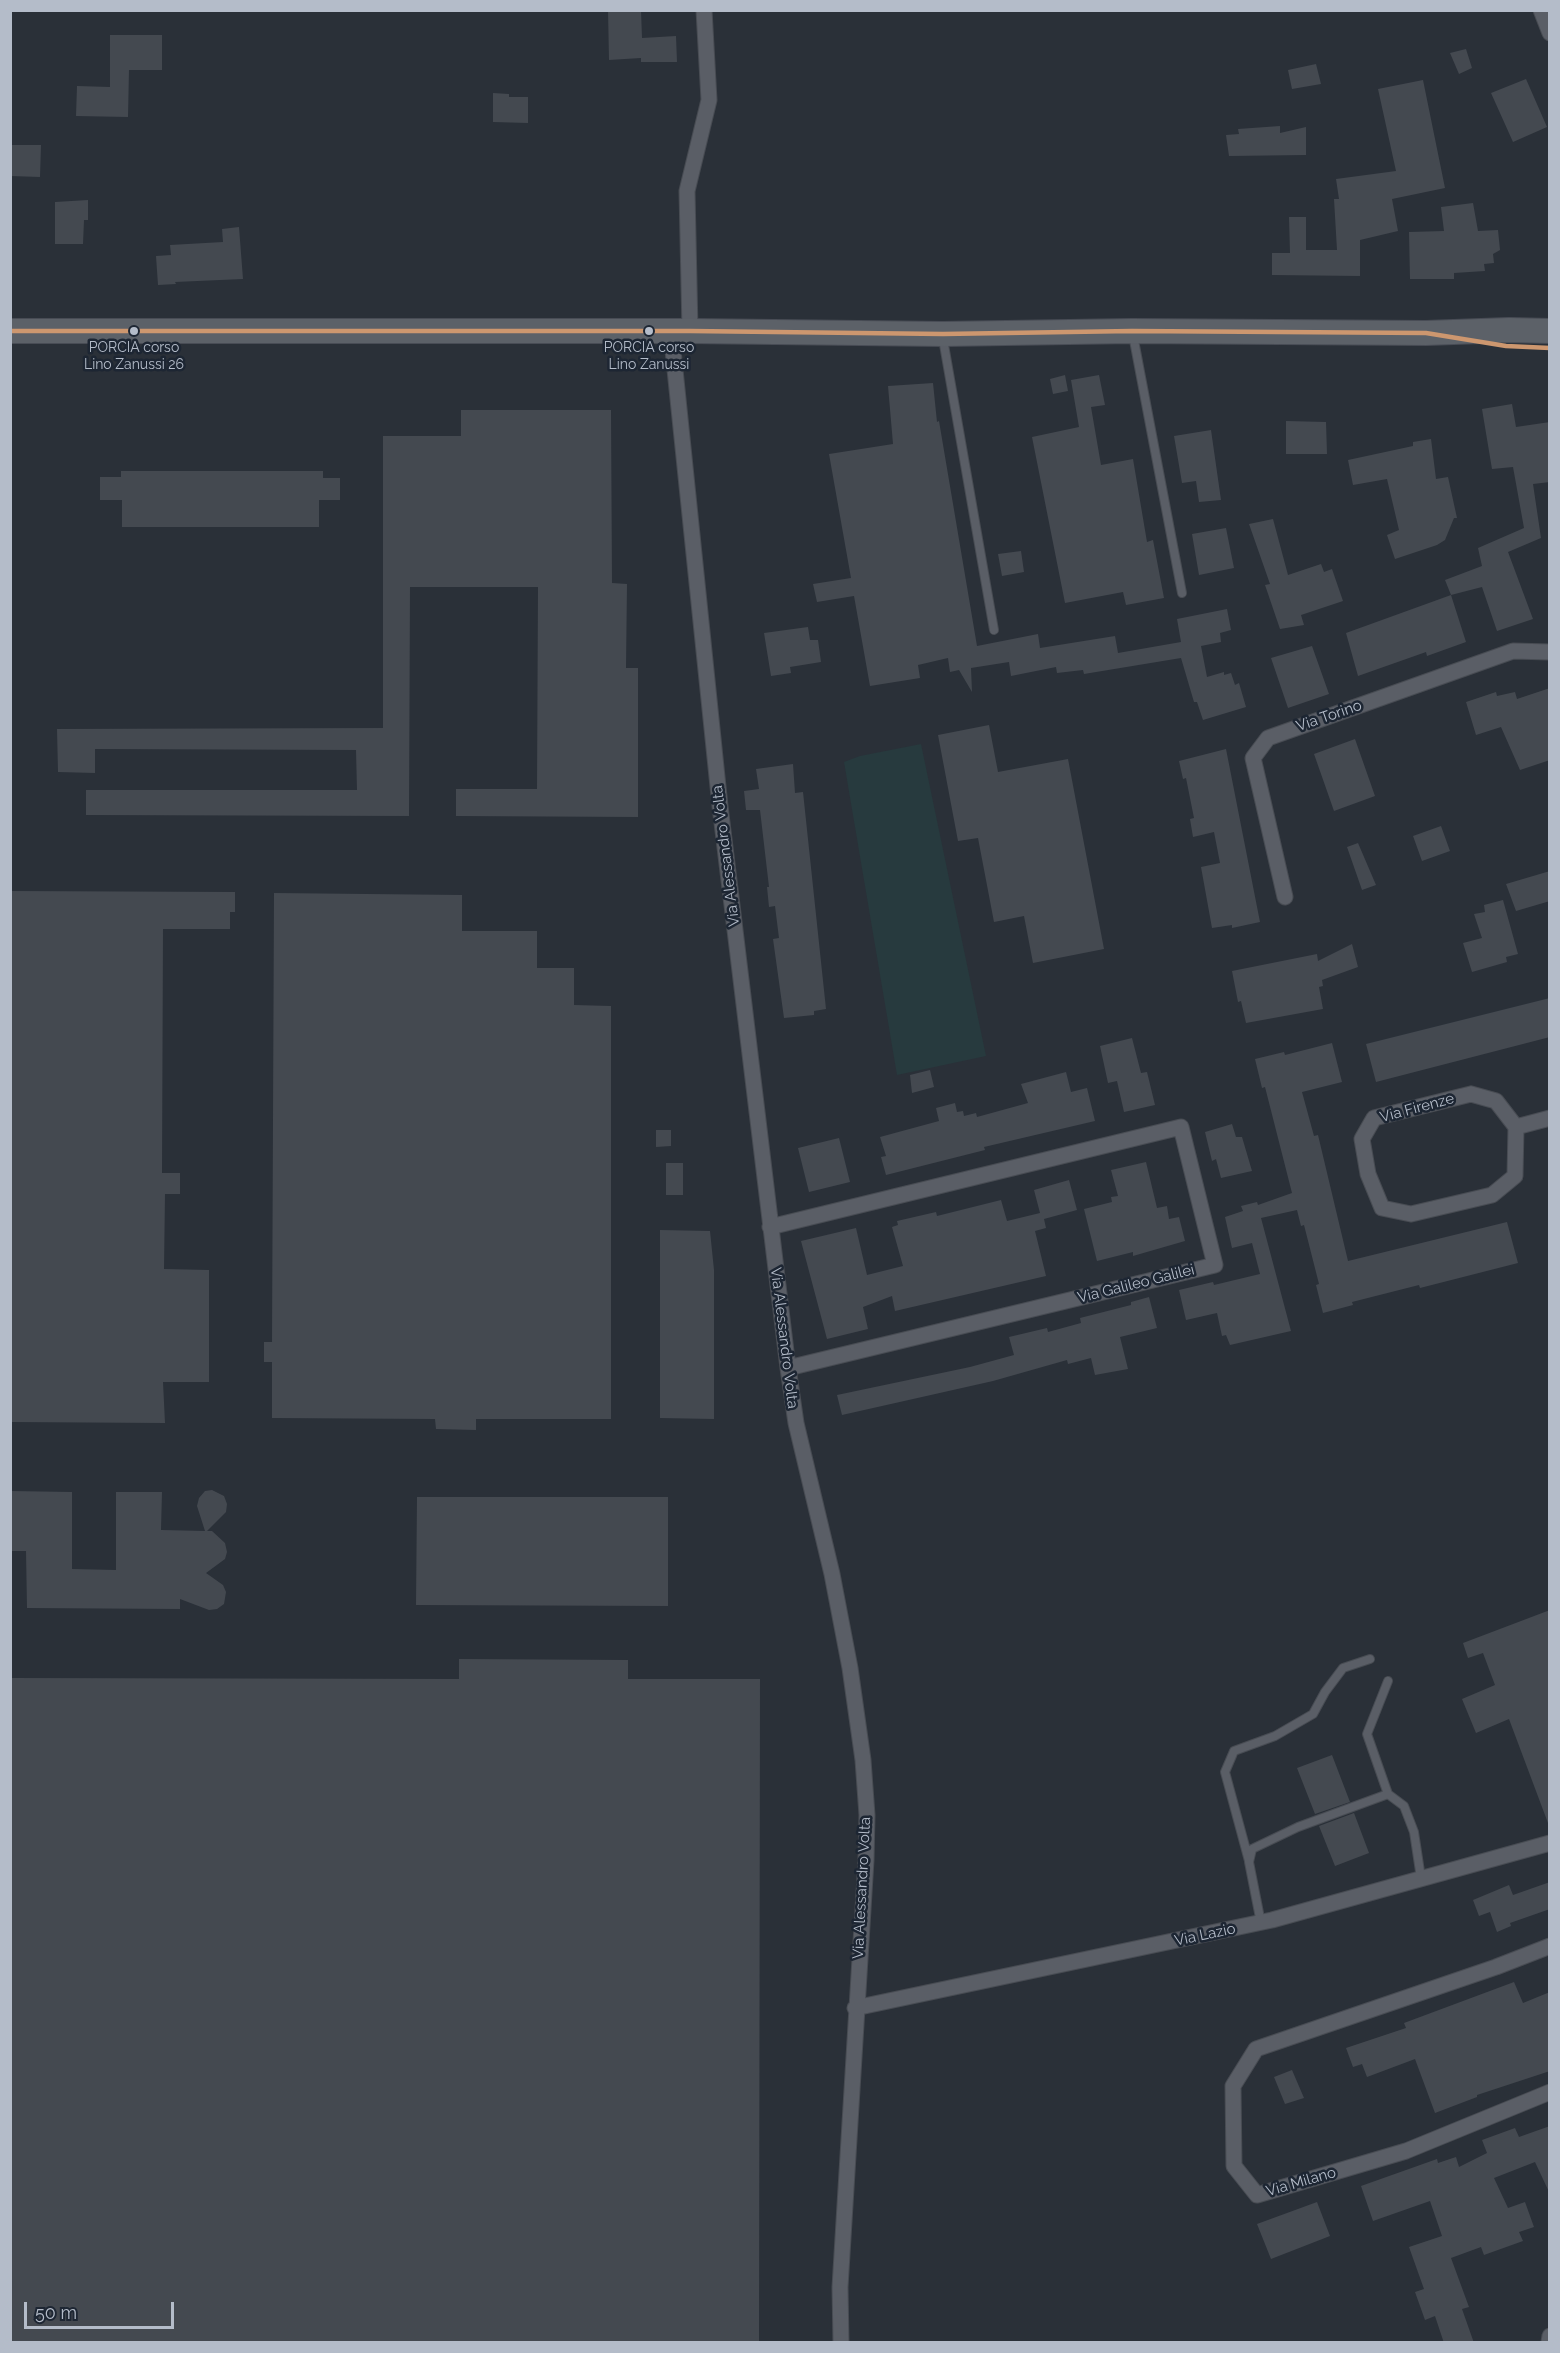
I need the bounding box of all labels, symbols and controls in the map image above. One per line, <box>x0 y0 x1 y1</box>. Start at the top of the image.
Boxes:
marker: PORCIA corso Lino Zanussi 26 <box>128 325 140 337</box>
marker: PORCIA corso Lino Zanussi <box>643 325 655 337</box>
place label: PORCIA corso Lino Zanussi 26 <box>84 340 184 372</box>
place label: PORCIA corso Lino Zanussi <box>604 340 694 372</box>
street label: Via Torino <box>1294 696 1364 736</box>
street label: Via Alessandro Volta <box>708 784 744 928</box>
street label: Via Firenze <box>1378 1089 1456 1127</box>
street label: Via Galileo Galilei <box>1076 1261 1196 1307</box>
street label: Via Alessandro Volta <box>766 1266 802 1410</box>
street label: Via Alessandro Volta <box>849 1816 875 1960</box>
street label: Via Lazio <box>1173 1920 1237 1950</box>
street label: Via Milano <box>1264 2163 1338 2201</box>
scale bar <box>27 2290 177 2328</box>
text: 50 m <box>35 2302 77 2323</box>

